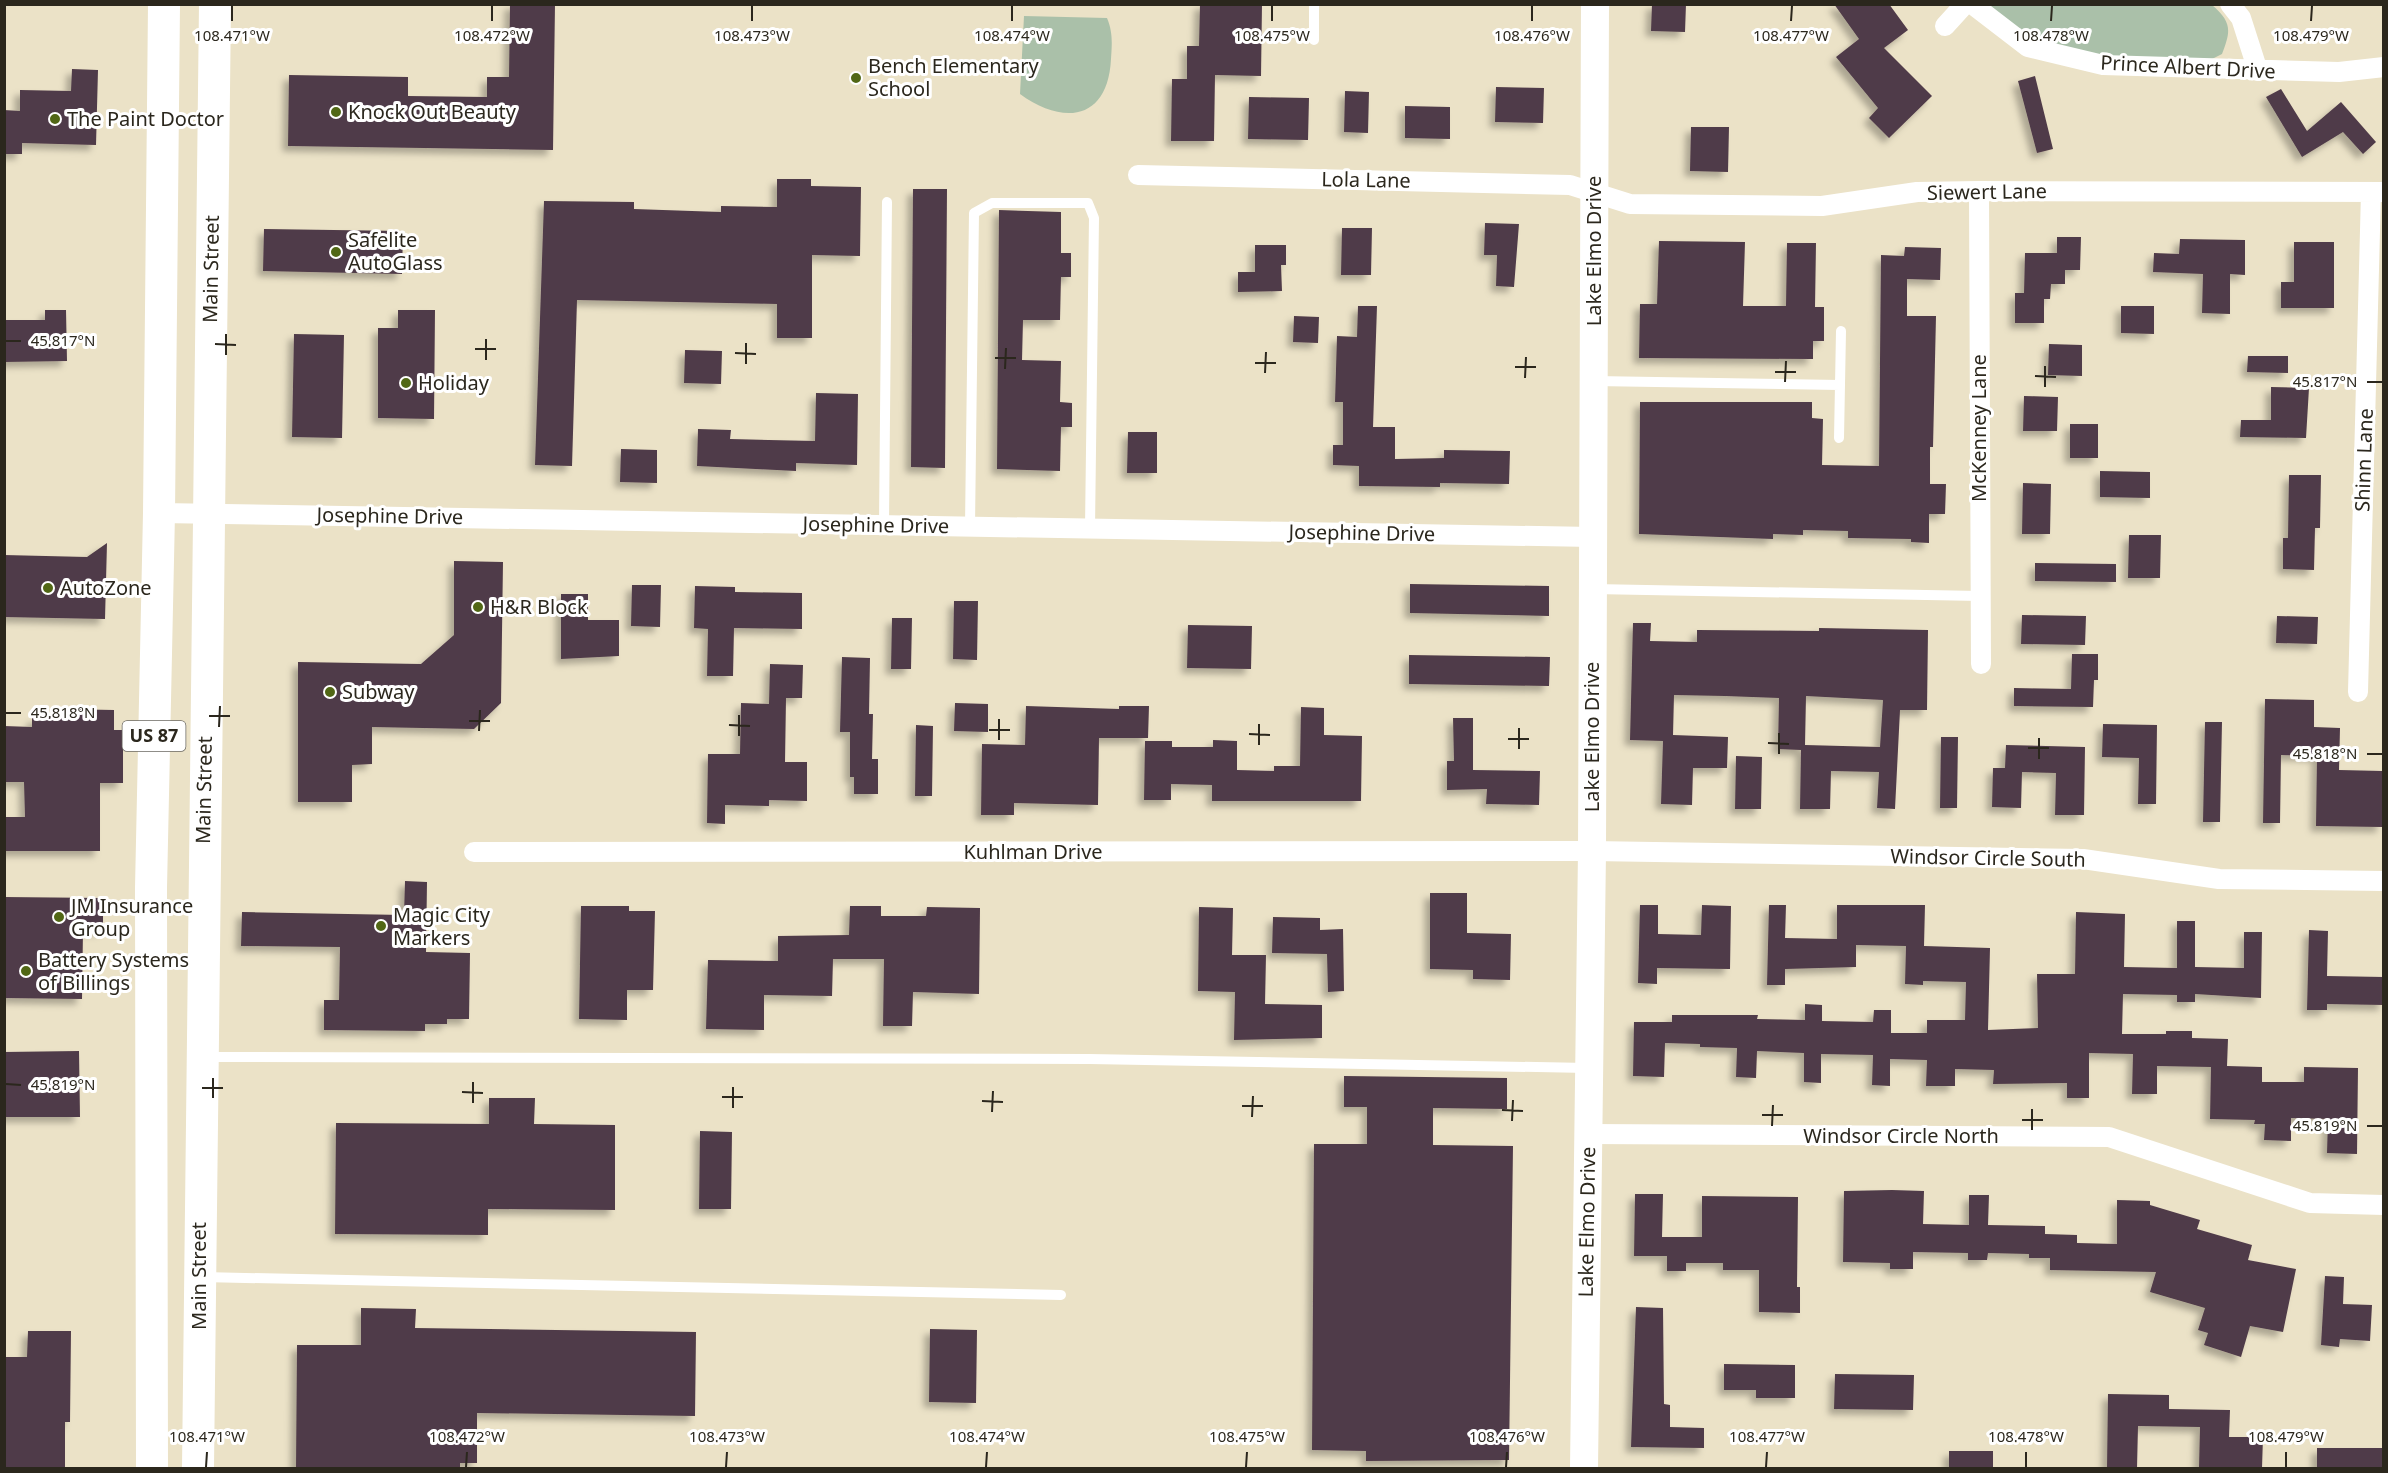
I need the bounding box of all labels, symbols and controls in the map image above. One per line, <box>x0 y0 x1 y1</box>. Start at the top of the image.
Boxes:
text: 108.471°W <box>194 25 270 45</box>
text: 108.472°W <box>454 25 530 45</box>
text: 108.473°W <box>714 25 790 45</box>
text: 108.474°W <box>974 25 1050 45</box>
text: 108.475°W <box>1234 25 1310 45</box>
text: 108.476°W <box>1494 25 1570 45</box>
text: 108.477°W <box>1753 25 1829 45</box>
text: 108.478°W <box>2013 25 2089 45</box>
text: 108.479°W <box>2273 25 2349 45</box>
street label: Prince Albert Drive <box>2100 48 2276 85</box>
place label: Bench Elementary School <box>868 52 1039 102</box>
marker: Bench Elementary School <box>849 71 863 85</box>
place label: Knock Out Beauty <box>348 98 517 125</box>
place label: The Paint Doctor <box>67 105 224 132</box>
marker: Knock Out Beauty <box>329 105 343 119</box>
marker: The Paint Doctor <box>48 112 62 126</box>
street label: Lola Lane <box>1321 165 1411 194</box>
street label: Lake Elmo Drive <box>1580 176 1607 326</box>
street label: Siewert Lane <box>1927 177 2047 206</box>
street label: Main Street <box>196 215 225 323</box>
place label: Safelite AutoGlass <box>348 226 443 276</box>
marker: Safelite AutoGlass <box>329 245 343 259</box>
text: 45.817°N <box>31 330 95 350</box>
street label: McKenney Lane <box>1965 354 1992 502</box>
place label: Holiday <box>418 369 490 396</box>
text: 45.817°N <box>2293 371 2357 391</box>
marker: Holiday <box>399 376 413 390</box>
street label: Shinn Lane <box>2348 408 2379 512</box>
street label: Josephine Drive <box>315 501 464 530</box>
street label: Josephine Drive <box>801 510 950 539</box>
street label: Josephine Drive <box>1287 518 1436 547</box>
place label: AutoZone <box>60 574 152 601</box>
marker: AutoZone <box>41 581 55 595</box>
place label: H&R Block <box>490 593 588 620</box>
marker: H&R Block <box>471 600 485 614</box>
street label: Lake Elmo Drive <box>1578 662 1605 812</box>
place label: Subway <box>342 678 415 705</box>
marker: Subway <box>323 685 337 699</box>
text: 45.818°N <box>31 702 95 722</box>
road number: US 87 <box>122 721 186 751</box>
street label: Main Street <box>189 736 218 844</box>
text: 45.818°N <box>2293 743 2357 763</box>
street label: Kuhlman Drive <box>963 838 1103 865</box>
street label: Windsor Circle South <box>1890 842 2086 873</box>
place label: JM Insurance Group <box>69 892 193 942</box>
place label: Magic City Markers <box>393 901 491 951</box>
marker: JM Insurance Group <box>52 910 66 924</box>
marker: Magic City Markers <box>374 919 388 933</box>
place label: Battery Systems of Billings <box>38 946 189 996</box>
marker: Battery Systems of Billings <box>19 964 33 978</box>
text: 45.819°N <box>31 1074 95 1094</box>
text: 45.819°N <box>2293 1115 2357 1135</box>
street label: Windsor Circle North <box>1803 1122 1999 1149</box>
street label: Lake Elmo Drive <box>1572 1146 1601 1298</box>
street label: Main Street <box>185 1222 212 1330</box>
text: 108.471°W <box>169 1426 245 1446</box>
text: 108.472°W <box>429 1426 505 1446</box>
text: 108.473°W <box>689 1426 765 1446</box>
text: 108.474°W <box>949 1426 1025 1446</box>
text: 108.475°W <box>1209 1426 1285 1446</box>
text: 108.476°W <box>1469 1426 1545 1446</box>
text: 108.477°W <box>1729 1426 1805 1446</box>
text: 108.478°W <box>1988 1426 2064 1446</box>
text: 108.479°W <box>2248 1426 2324 1446</box>

